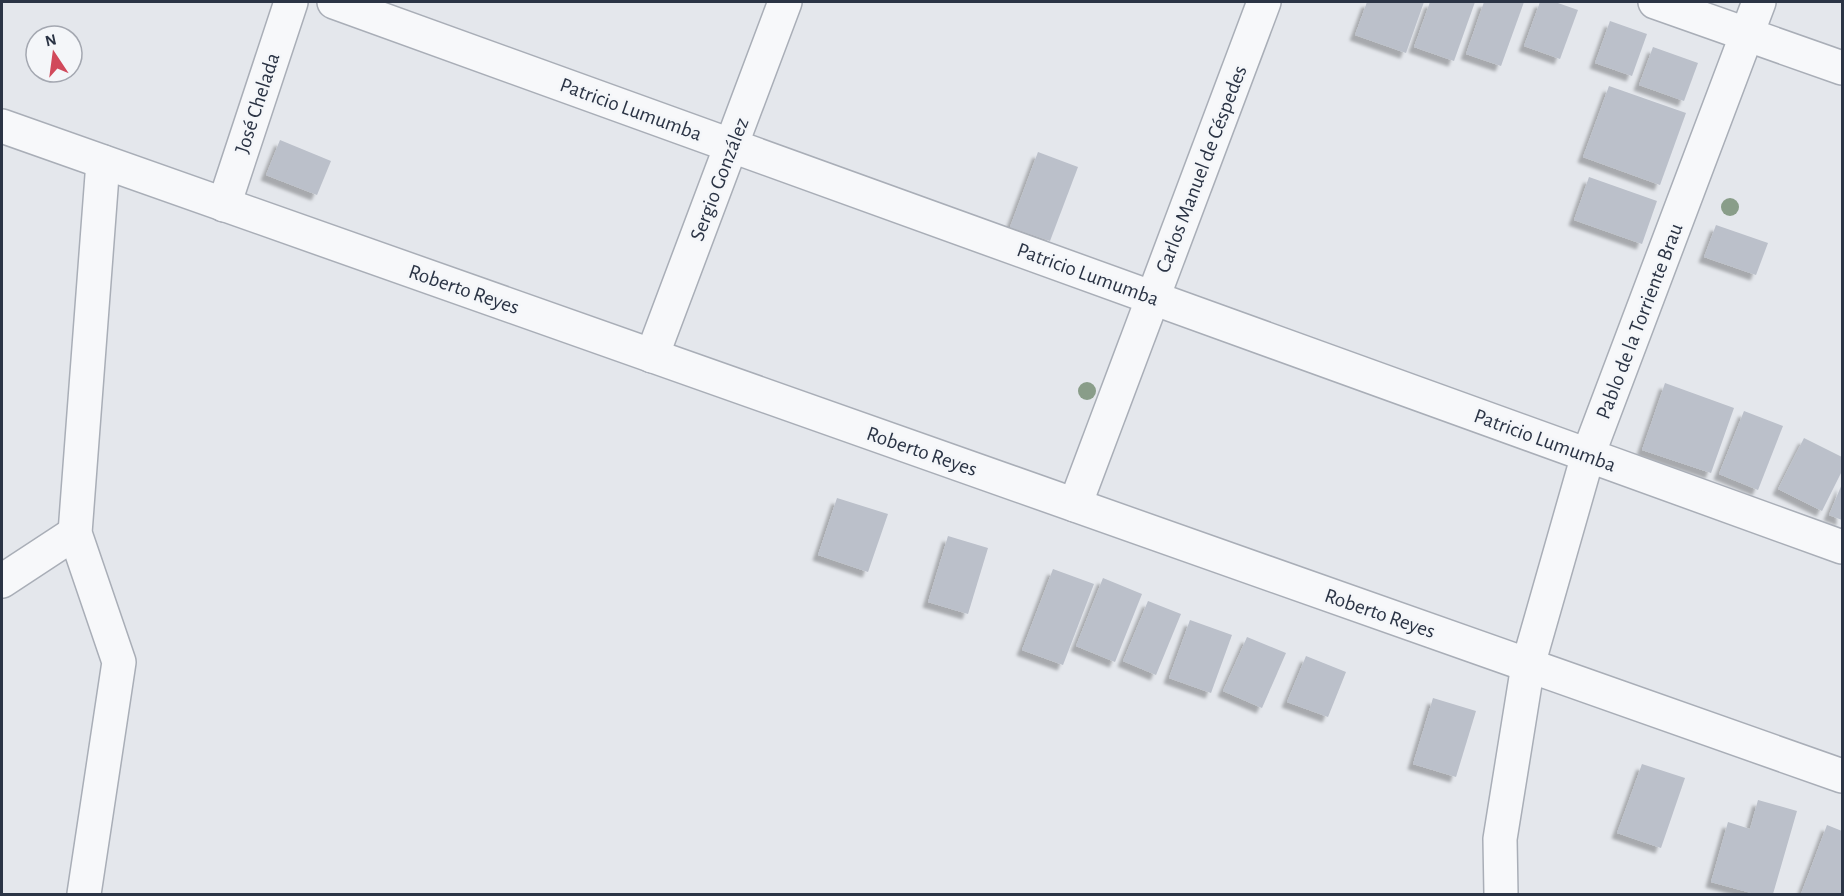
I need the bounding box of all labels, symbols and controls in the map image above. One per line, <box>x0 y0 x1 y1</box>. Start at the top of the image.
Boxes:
north arrow <box>24 24 84 84</box>
text: N <box>44 31 58 49</box>
street label: José Chelada <box>231 50 284 156</box>
street label: Carlos Manuel de Céspedes <box>1152 63 1251 276</box>
street label: Patricio Lumumba <box>557 74 705 145</box>
street label: Sergio González <box>686 115 753 244</box>
street label: Pablo de la Torriente Brau <box>1592 220 1687 422</box>
street label: Patricio Lumumba <box>1014 239 1162 310</box>
street label: Roberto Reyes <box>406 261 522 318</box>
street label: Patricio Lumumba <box>1471 405 1619 476</box>
street label: Roberto Reyes <box>864 423 980 480</box>
street label: Roberto Reyes <box>1322 585 1438 642</box>

